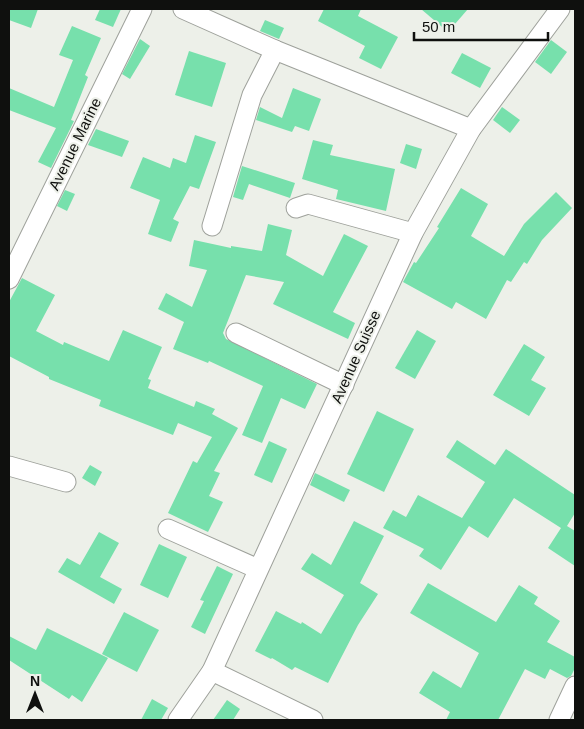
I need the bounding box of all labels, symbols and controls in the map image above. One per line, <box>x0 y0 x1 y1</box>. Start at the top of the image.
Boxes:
scale bar <box>414 10 548 42</box>
text: 50 m <box>422 18 455 35</box>
street label: Avenue Marine <box>45 95 104 193</box>
street label: Avenue Suisse <box>327 308 384 406</box>
north arrow <box>10 669 60 719</box>
text: N <box>30 673 40 689</box>

